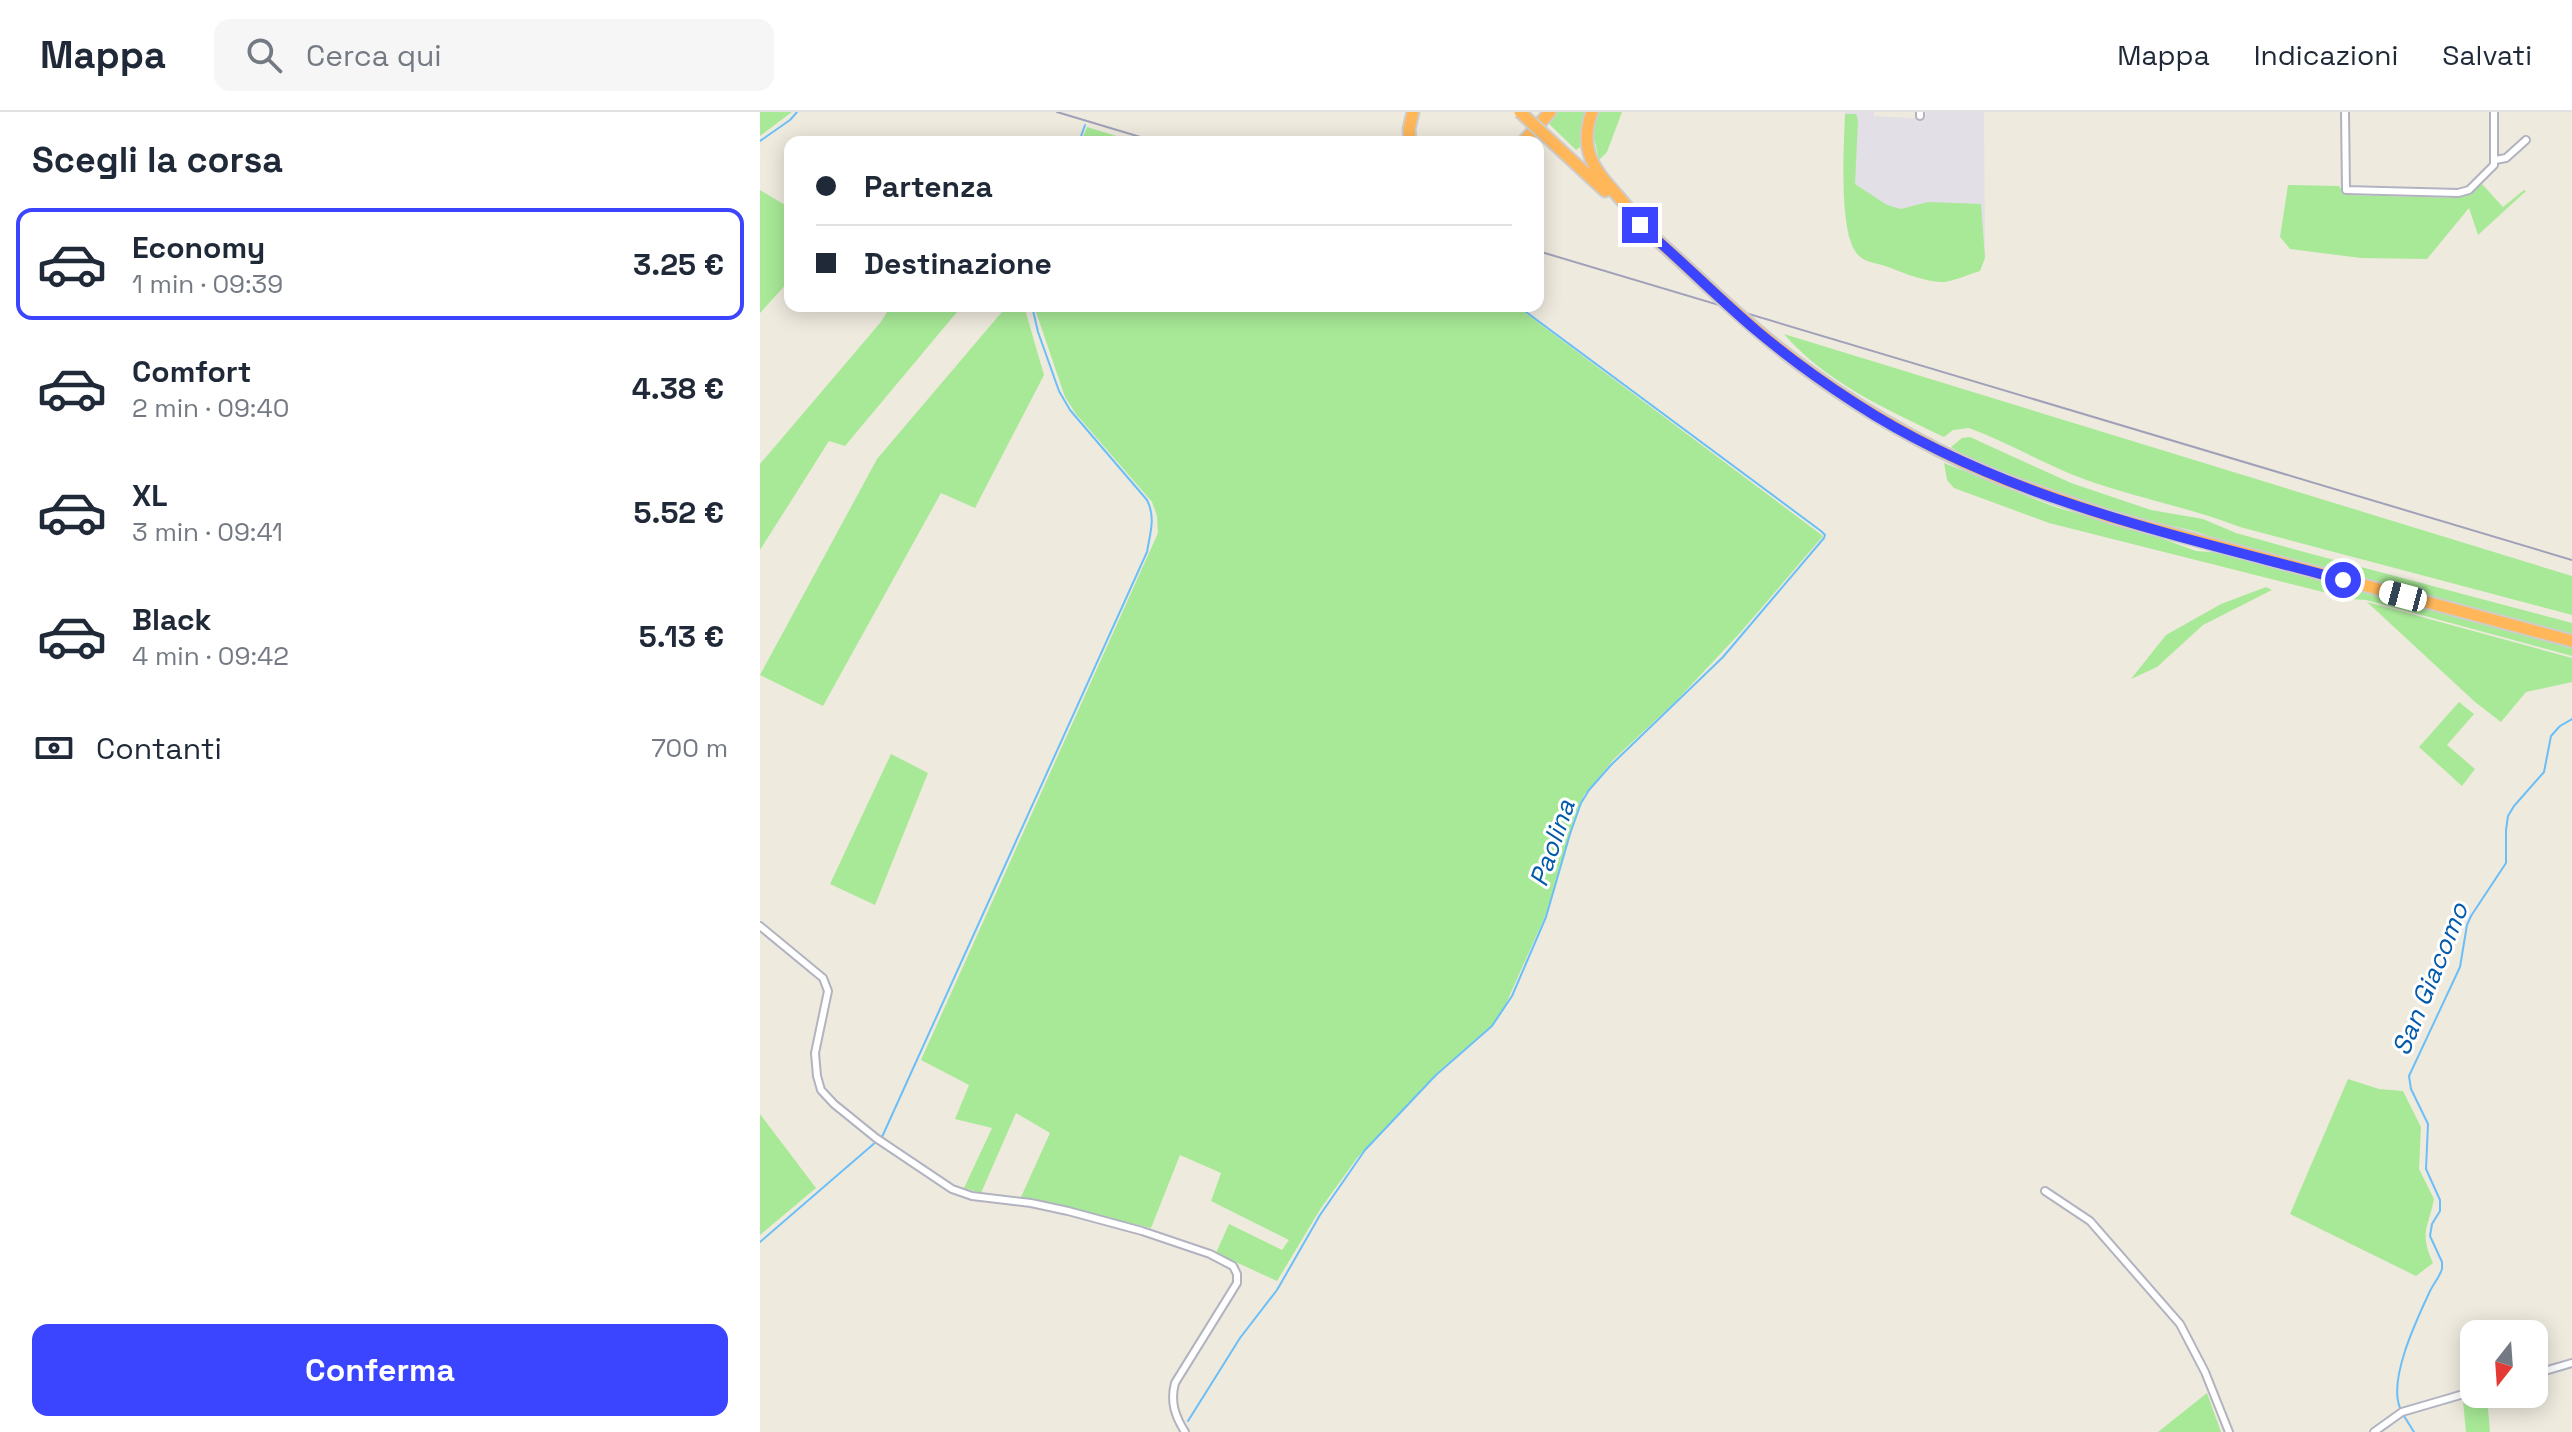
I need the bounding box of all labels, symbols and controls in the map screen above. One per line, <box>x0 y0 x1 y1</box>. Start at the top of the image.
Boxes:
search box <box>214 19 774 91</box>
text: Mappa <box>40 31 166 79</box>
icon: search <box>242 33 286 77</box>
text: Cerca qui <box>306 36 442 75</box>
text: Mappa <box>2117 37 2210 73</box>
text: Indicazioni <box>2254 37 2398 73</box>
text: Salvati <box>2442 37 2532 73</box>
text: Scegli la corsa <box>32 137 283 183</box>
text: Partenza <box>864 167 993 206</box>
route end <box>1622 207 1658 243</box>
icon: car <box>36 228 108 300</box>
text: Economy <box>132 228 265 267</box>
text: Destinazione <box>864 244 1052 283</box>
text: 3.25 € <box>633 245 724 284</box>
text: 1 min · 09:39 <box>132 267 283 301</box>
icon: car <box>36 352 108 424</box>
text: Comfort <box>132 352 251 391</box>
text: 4.38 € <box>632 369 724 408</box>
text: 2 min · 09:40 <box>132 391 289 425</box>
icon: car <box>36 476 108 548</box>
text: XL <box>132 476 168 515</box>
text: 5.52 € <box>634 493 724 532</box>
text: 3 min · 09:41 <box>132 515 283 549</box>
route start <box>2325 562 2361 598</box>
car <box>2377 578 2429 614</box>
icon: car <box>36 600 108 672</box>
text: Black <box>132 600 211 639</box>
text: 5.13 € <box>639 617 724 656</box>
text: 4 min · 09:42 <box>132 639 289 673</box>
icon: cash <box>32 726 76 770</box>
text: Contanti <box>96 729 222 768</box>
text: 700 m <box>651 731 728 765</box>
water label: Paolina <box>1521 794 1583 891</box>
water label: San Giacomo <box>2384 897 2476 1060</box>
north arrow <box>2460 1320 2548 1408</box>
map controls <box>2460 1320 2548 1408</box>
button: Conferma <box>32 1324 728 1416</box>

